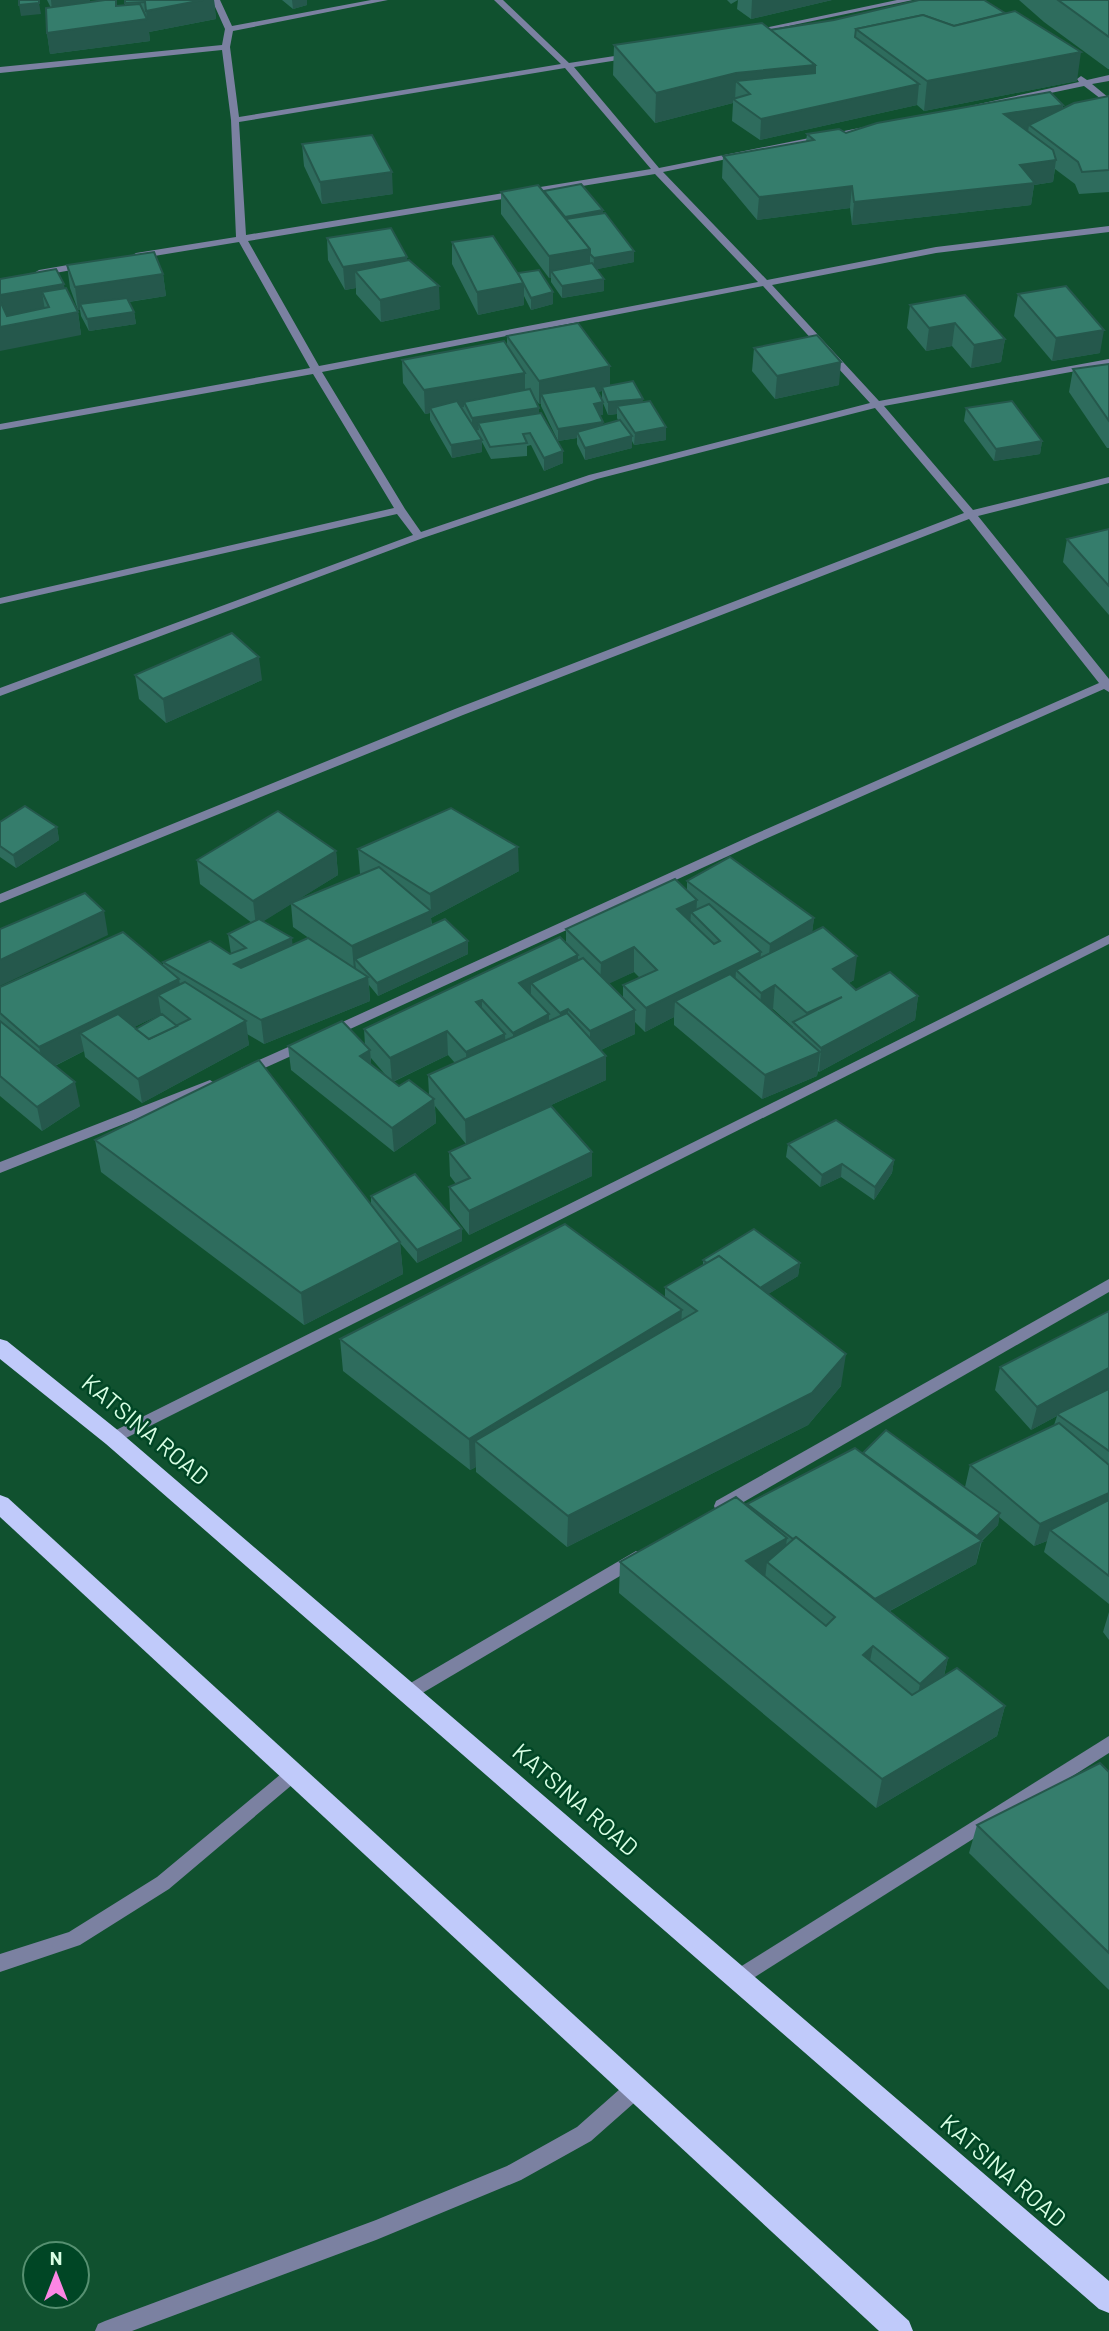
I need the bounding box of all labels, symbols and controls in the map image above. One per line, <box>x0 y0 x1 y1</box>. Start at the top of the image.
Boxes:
street label: KATSINA ROAD <box>77 1367 215 1490</box>
street label: KATSINA ROAD <box>507 1737 645 1861</box>
street label: KATSINA ROAD <box>935 2108 1073 2232</box>
north arrow <box>21 2240 91 2310</box>
text: N <box>50 2246 62 2269</box>

